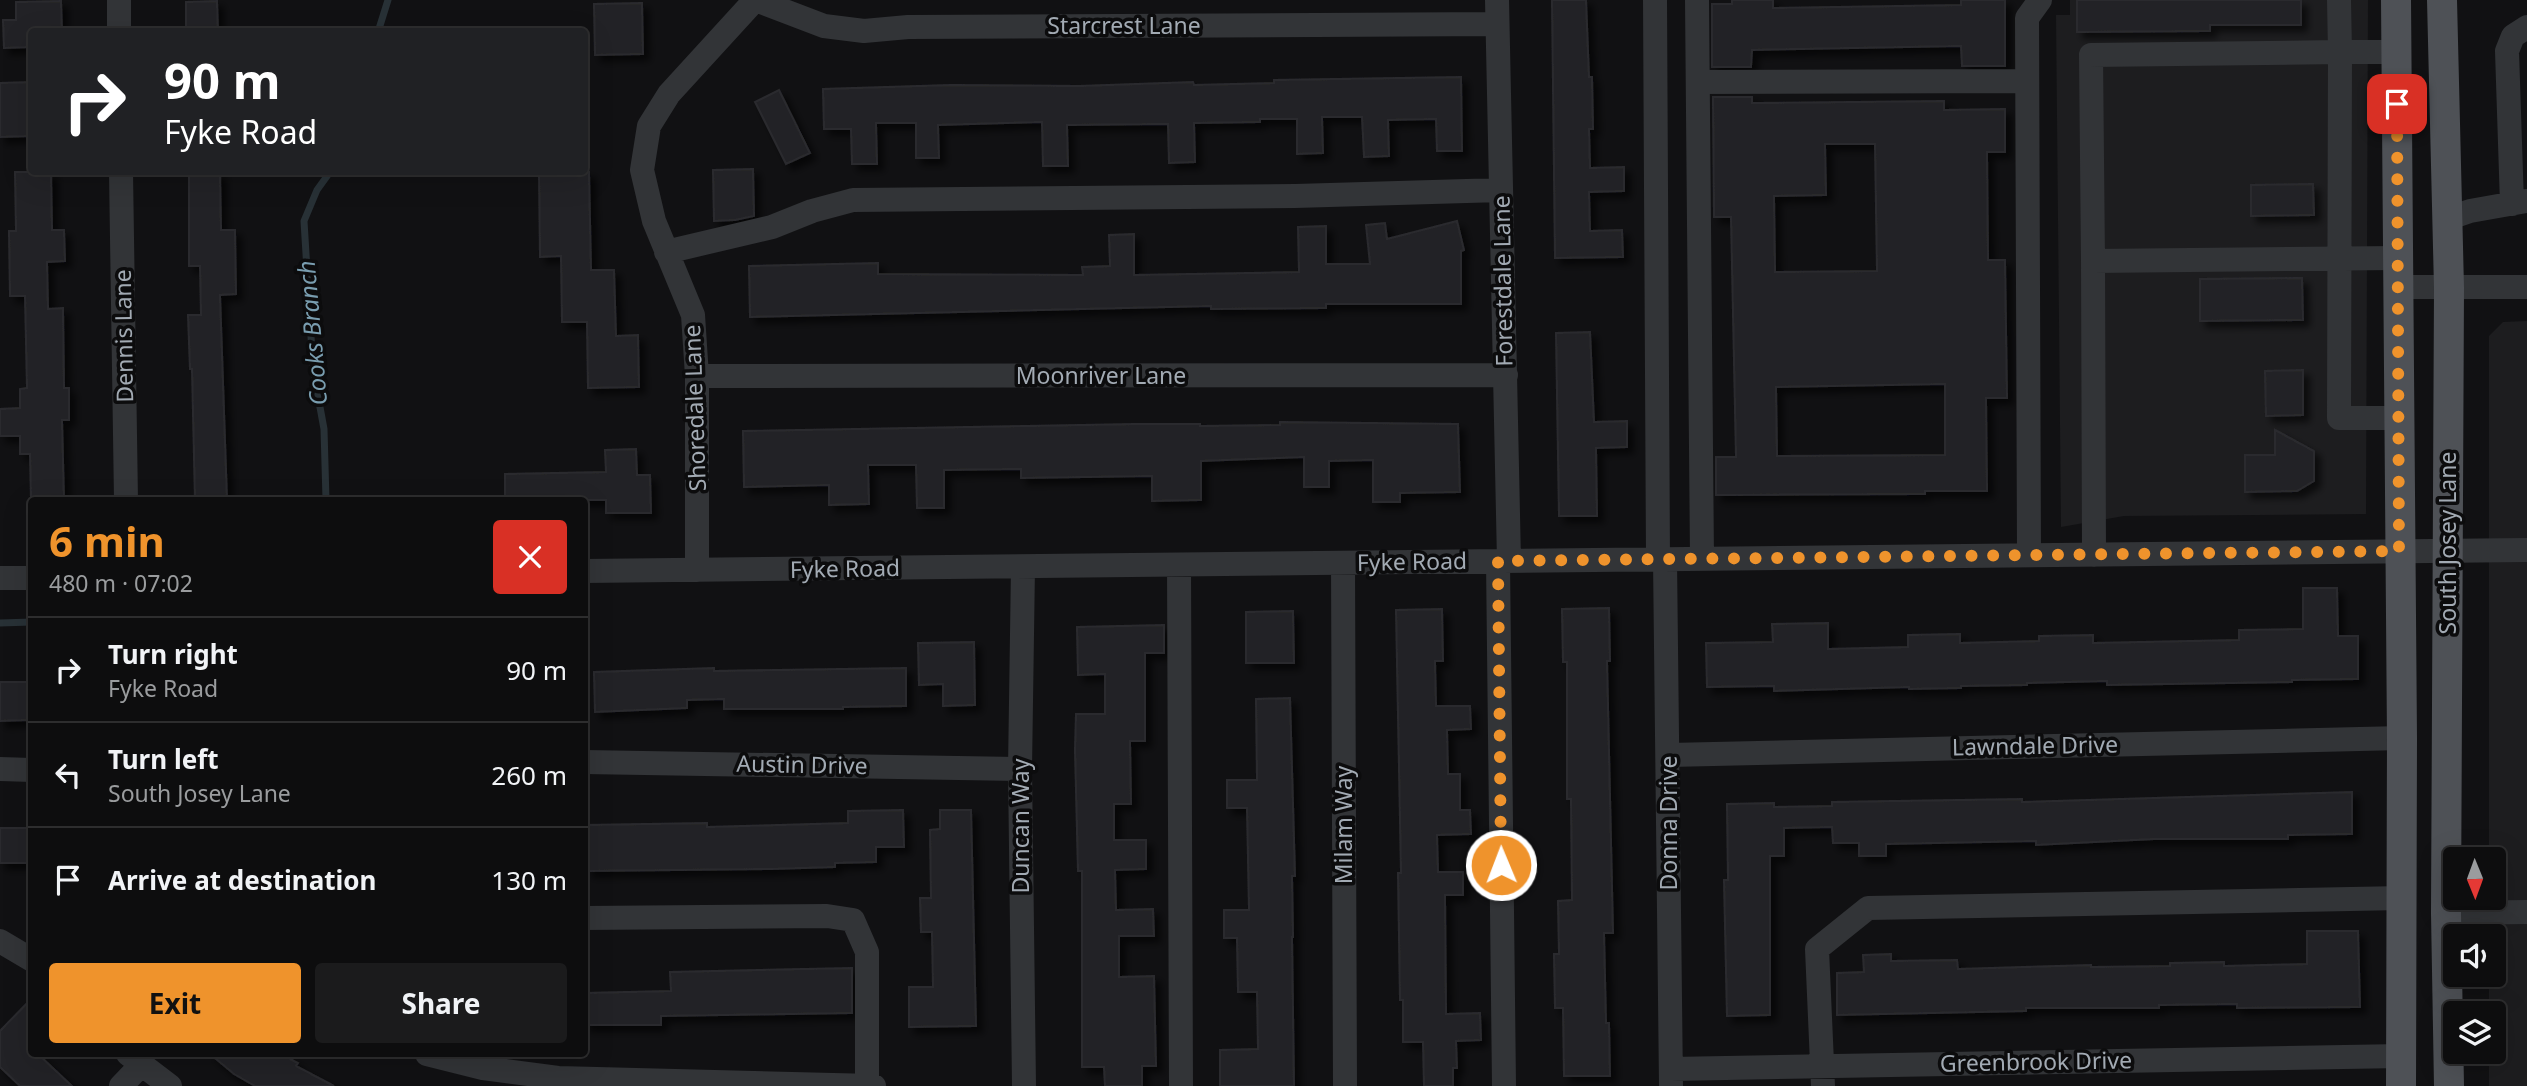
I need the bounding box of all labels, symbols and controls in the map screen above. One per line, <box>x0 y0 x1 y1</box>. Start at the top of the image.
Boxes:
street label: Starcrest Lane <box>1047 9 1201 41</box>
text: 90 m <box>164 47 281 113</box>
icon: right <box>49 56 140 147</box>
pin <box>2367 74 2427 134</box>
icon: arrive <box>2378 85 2416 123</box>
text: Fyke Road <box>164 110 317 153</box>
street label: Forestdale Lane <box>1485 195 1519 367</box>
water label: Cooks Branch <box>289 259 334 407</box>
street label: Dennis Lane <box>106 269 140 403</box>
street label: Shoredale Lane <box>675 324 713 492</box>
street label: Moonriver Lane <box>1016 359 1186 391</box>
street label: South Josey Lane <box>2431 452 2463 634</box>
text: 6 min <box>49 512 165 569</box>
button: close <box>493 520 567 594</box>
street label: Fyke Road <box>1357 544 1467 578</box>
street label: Fyke Road <box>790 551 900 585</box>
text: 480 m · 07:02 <box>49 567 193 599</box>
text: Turn right <box>108 636 238 672</box>
icon: right <box>49 651 87 689</box>
text: 90 m <box>506 652 567 688</box>
text: Fyke Road <box>108 672 218 704</box>
street label: Lawndale Drive <box>1952 728 2118 762</box>
text: Turn left <box>108 741 219 777</box>
street label: Austin Drive <box>736 747 868 781</box>
icon: left <box>49 756 87 794</box>
street label: Donna Drive <box>1652 756 1684 890</box>
text: 260 m <box>491 757 567 793</box>
street label: Duncan Way <box>1004 758 1036 893</box>
street label: Milam Way <box>1327 765 1359 884</box>
text: South Josey Lane <box>108 777 291 809</box>
position arrow <box>1464 828 1538 902</box>
north arrow <box>2443 847 2506 910</box>
map controls <box>2443 847 2506 1064</box>
icon: arrive <box>49 861 87 899</box>
text: Arrive at destination <box>108 862 377 898</box>
text: 130 m <box>491 862 567 898</box>
button: sound <box>2443 924 2506 987</box>
button: Exit <box>49 963 301 1043</box>
button: Share <box>315 963 567 1043</box>
button: layers <box>2443 1001 2506 1064</box>
street label: Greenbrook Drive <box>1940 1043 2132 1079</box>

